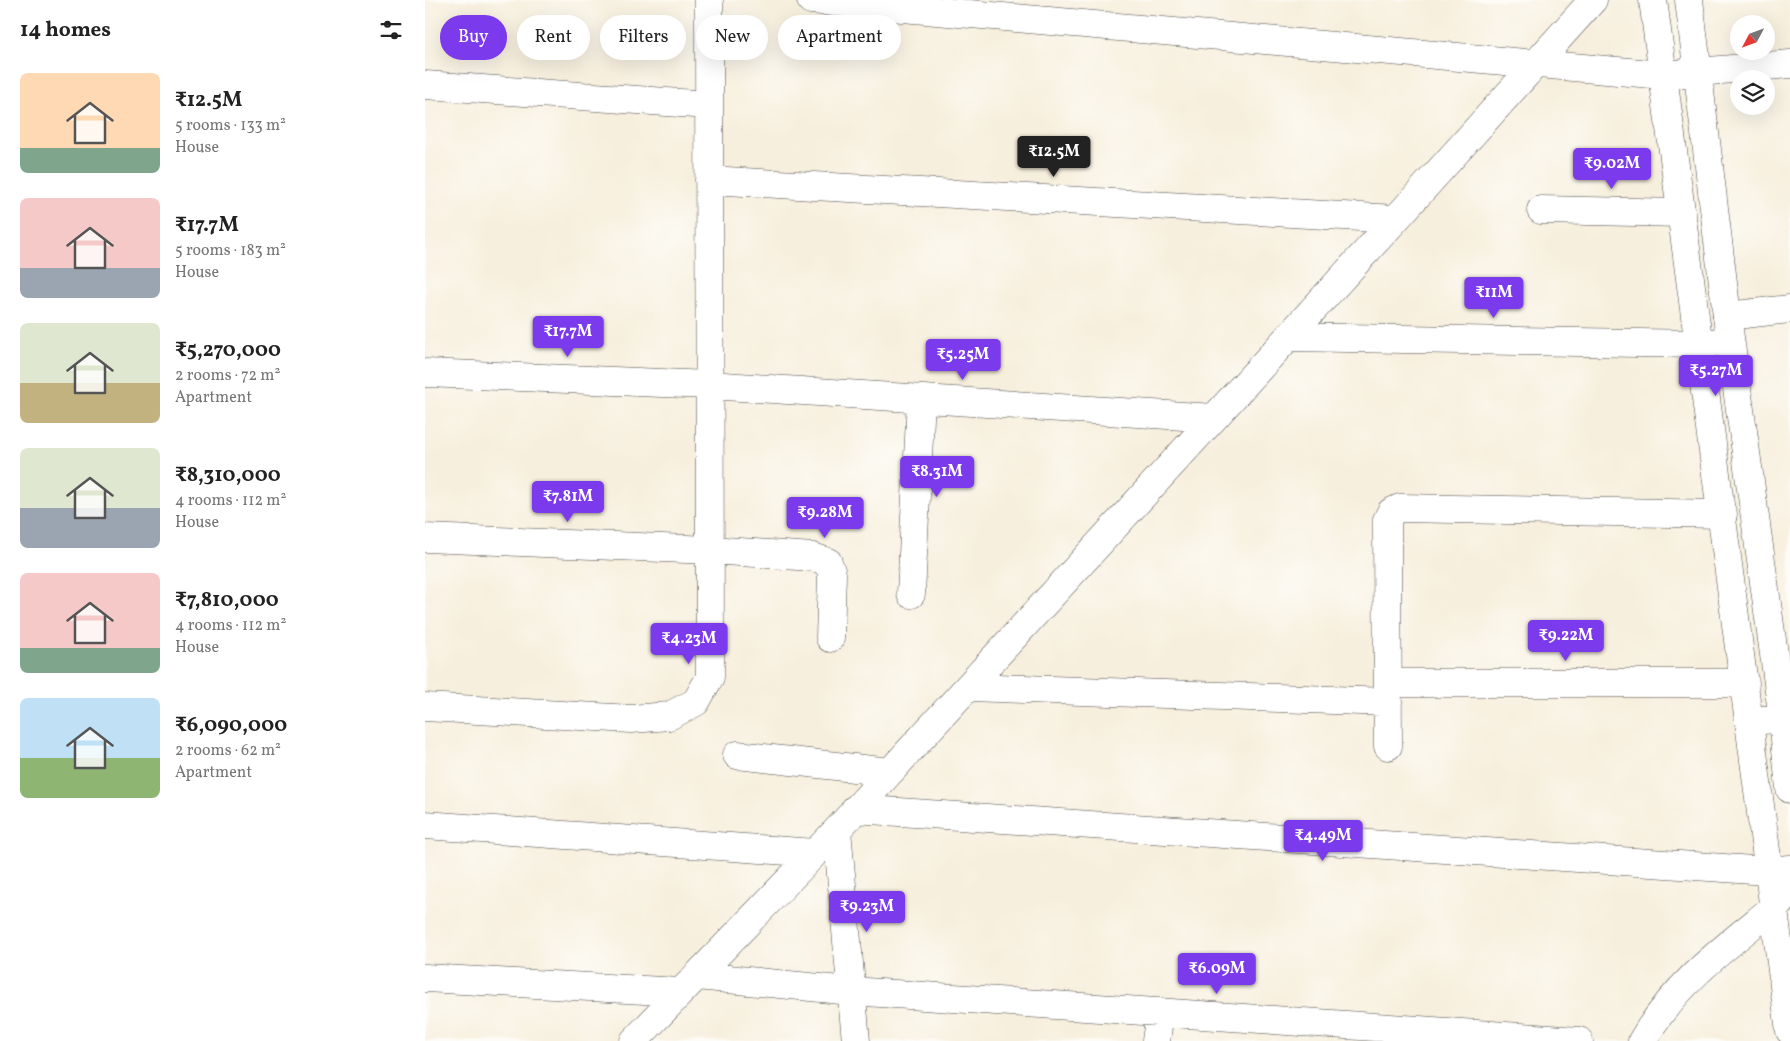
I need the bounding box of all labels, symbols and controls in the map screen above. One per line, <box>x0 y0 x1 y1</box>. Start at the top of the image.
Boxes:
chip: Buy <box>440 15 507 60</box>
chip: Rent <box>517 15 590 60</box>
chip: Filters <box>600 15 686 60</box>
chip: New <box>696 15 768 60</box>
chip: Apartment <box>778 15 901 60</box>
north arrow <box>1730 15 1775 60</box>
map controls <box>1730 15 1775 115</box>
text: 14 homes <box>20 16 111 45</box>
icon: filters <box>377 16 405 44</box>
button: layers <box>1730 70 1775 115</box>
text: ₹12.5M <box>175 86 242 115</box>
icon: home <box>60 93 120 153</box>
text: 5 rooms · 133 m² <box>175 115 286 137</box>
pin: ₹12.5M <box>1013 136 1095 178</box>
text: House <box>175 137 219 159</box>
text: ₹12.5M <box>1028 141 1080 163</box>
pin: ₹9.02M <box>1571 148 1653 190</box>
text: ₹9.02M <box>1584 153 1640 175</box>
text: ₹17.7M <box>175 211 239 240</box>
icon: home <box>60 218 120 278</box>
text: 5 rooms · 183 m² <box>175 240 286 262</box>
text: House <box>175 262 219 284</box>
pin: ₹11M <box>1464 276 1524 319</box>
text: ₹11M <box>1475 282 1513 304</box>
pin: ₹17.7M <box>527 316 609 358</box>
text: ₹17.7M <box>544 321 592 343</box>
text: ₹5,270,000 <box>175 336 281 365</box>
pin: ₹5.25M <box>922 338 1004 381</box>
icon: home <box>60 343 120 403</box>
text: ₹5.25M <box>937 344 989 366</box>
pin: ₹5.27M <box>1675 354 1757 397</box>
text: ₹5.27M <box>1690 360 1742 382</box>
text: 2 rooms · 72 m² <box>175 365 280 387</box>
text: Apartment <box>175 387 252 409</box>
pin: ₹8.31M <box>896 456 978 498</box>
text: ₹8,310,000 <box>175 461 281 490</box>
text: ₹8.31M <box>911 461 963 483</box>
icon: home <box>60 468 120 528</box>
pin: ₹7.81M <box>527 480 609 523</box>
text: ₹7.81M <box>543 486 593 508</box>
text: 4 rooms · 112 m² <box>175 490 286 512</box>
pin: ₹9.28M <box>784 496 866 539</box>
text: ₹9.28M <box>798 502 852 524</box>
text: House <box>175 512 219 534</box>
text: ₹7,810,000 <box>175 586 279 615</box>
icon: home <box>60 593 120 653</box>
text: 4 rooms · 112 m² <box>175 615 286 637</box>
pin: ₹9.22M <box>1525 620 1607 662</box>
pin: ₹4.23M <box>648 622 730 665</box>
text: ₹9.22M <box>1539 625 1593 647</box>
text: ₹4.23M <box>662 628 716 650</box>
text: House <box>175 637 219 659</box>
text: ₹6,090,000 <box>175 711 287 740</box>
icon: home <box>60 718 120 778</box>
text: 2 rooms · 62 m² <box>175 740 281 762</box>
text: Apartment <box>175 762 252 784</box>
pin: ₹4.49M <box>1282 820 1364 862</box>
text: ₹4.49M <box>1295 825 1351 847</box>
pin: ₹9.23M <box>826 890 908 933</box>
text: ₹9.23M <box>840 896 894 918</box>
pin: ₹6.09M <box>1176 952 1258 995</box>
text: ₹6.09M <box>1189 958 1245 980</box>

